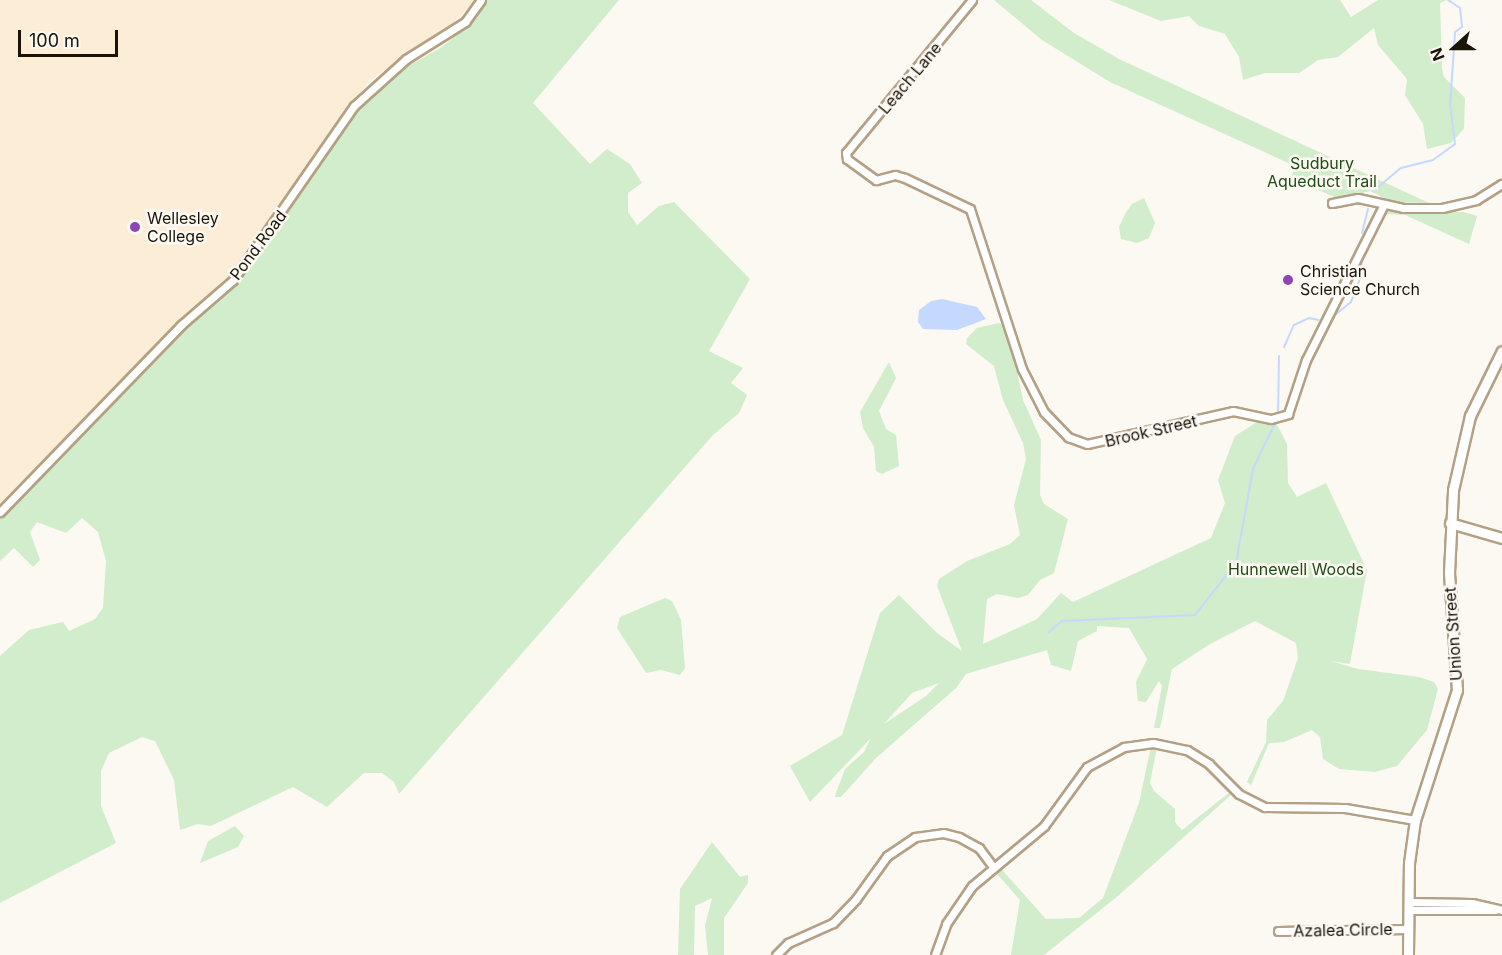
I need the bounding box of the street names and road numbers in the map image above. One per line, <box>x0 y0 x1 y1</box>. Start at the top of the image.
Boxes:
street label: Leach Lane <box>875 38 945 118</box>
street label: Pond Road <box>226 206 290 284</box>
street label: Brook Street <box>1103 411 1199 451</box>
street label: Union Street <box>1440 586 1466 682</box>
street label: Azalea Circle <box>1293 920 1393 940</box>

